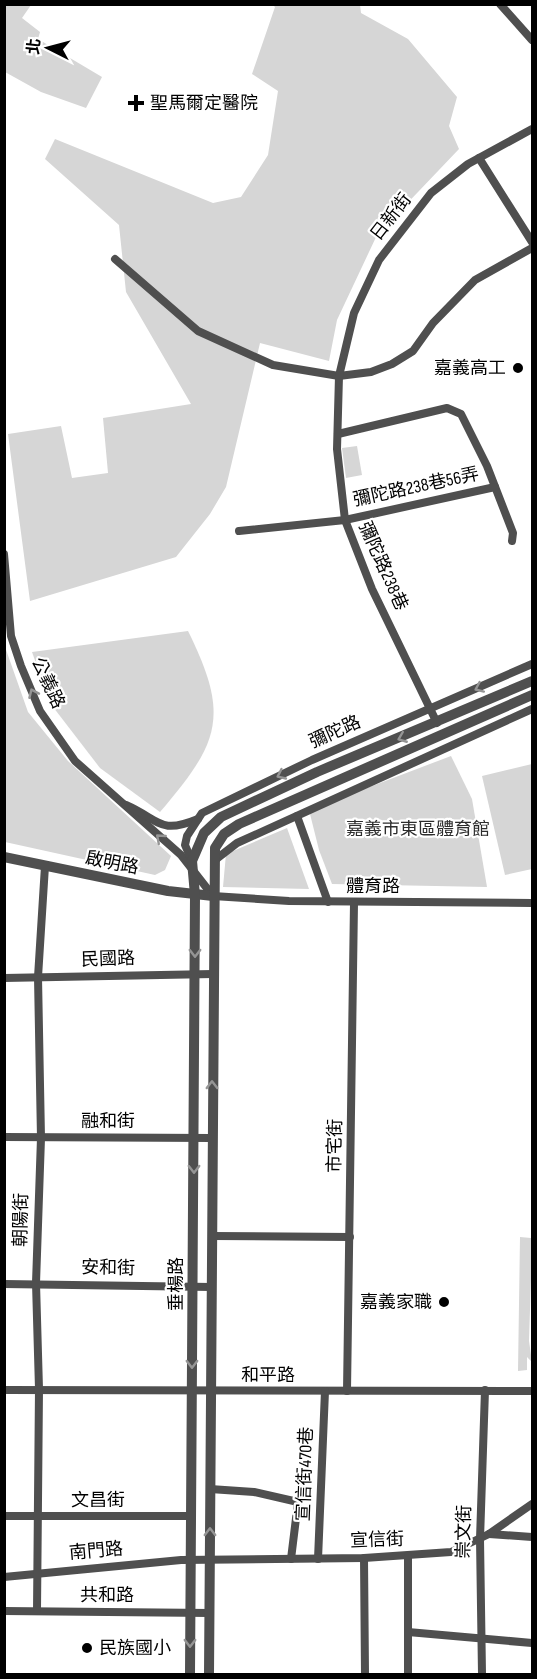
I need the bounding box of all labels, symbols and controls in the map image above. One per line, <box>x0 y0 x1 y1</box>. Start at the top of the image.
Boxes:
north arrow <box>18 18 78 78</box>
text: 北 <box>24 38 45 56</box>
place label: 聖馬爾定醫院 <box>150 93 258 114</box>
marker: 聖馬爾定醫院 <box>127 94 145 112</box>
street label: 日新街 <box>366 189 416 245</box>
place label: 嘉義高工 <box>434 358 506 379</box>
marker: 嘉義高工 <box>511 361 525 375</box>
street label: 彌陀路238巷56弄 <box>351 463 481 511</box>
street label: 彌陀路238巷 <box>354 518 412 614</box>
street label: 公義路 <box>27 654 69 712</box>
one-way arrow <box>474 680 485 692</box>
one-way arrow <box>28 688 40 699</box>
street label: 彌陀路 <box>306 711 364 753</box>
one-way arrow <box>397 731 408 743</box>
one-way arrow <box>277 767 288 779</box>
park label: 嘉義市東區體育館 <box>346 819 490 840</box>
one-way arrow <box>156 834 167 845</box>
street label: 啟明路 <box>83 848 141 878</box>
street label: 體育路 <box>346 876 400 897</box>
street label: 民國路 <box>81 948 135 970</box>
one-way arrow <box>189 949 201 958</box>
one-way arrow <box>206 1081 218 1090</box>
street label: 融和街 <box>81 1111 135 1132</box>
street label: 市宅街 <box>324 1119 346 1173</box>
one-way arrow <box>187 1165 200 1174</box>
street label: 朝陽街 <box>10 1193 32 1247</box>
street label: 安和街 <box>81 1257 135 1279</box>
street label: 垂楊路 <box>166 1257 187 1311</box>
place label: 嘉義家職 <box>360 1292 432 1313</box>
marker: 嘉義家職 <box>437 1295 451 1309</box>
one-way arrow <box>186 1360 198 1369</box>
street label: 和平路 <box>241 1365 295 1386</box>
street label: 宣信街470巷 <box>293 1426 317 1522</box>
street label: 文昌街 <box>71 1490 125 1511</box>
street label: 崇文街 <box>453 1505 475 1559</box>
one-way arrow <box>204 1528 216 1537</box>
street label: 宣信街 <box>350 1529 404 1551</box>
street label: 南門路 <box>68 1538 124 1564</box>
street label: 共和路 <box>80 1585 134 1606</box>
place label: 民族國小 <box>99 1638 171 1659</box>
one-way arrow <box>184 1638 196 1647</box>
marker: 民族國小 <box>80 1641 94 1655</box>

